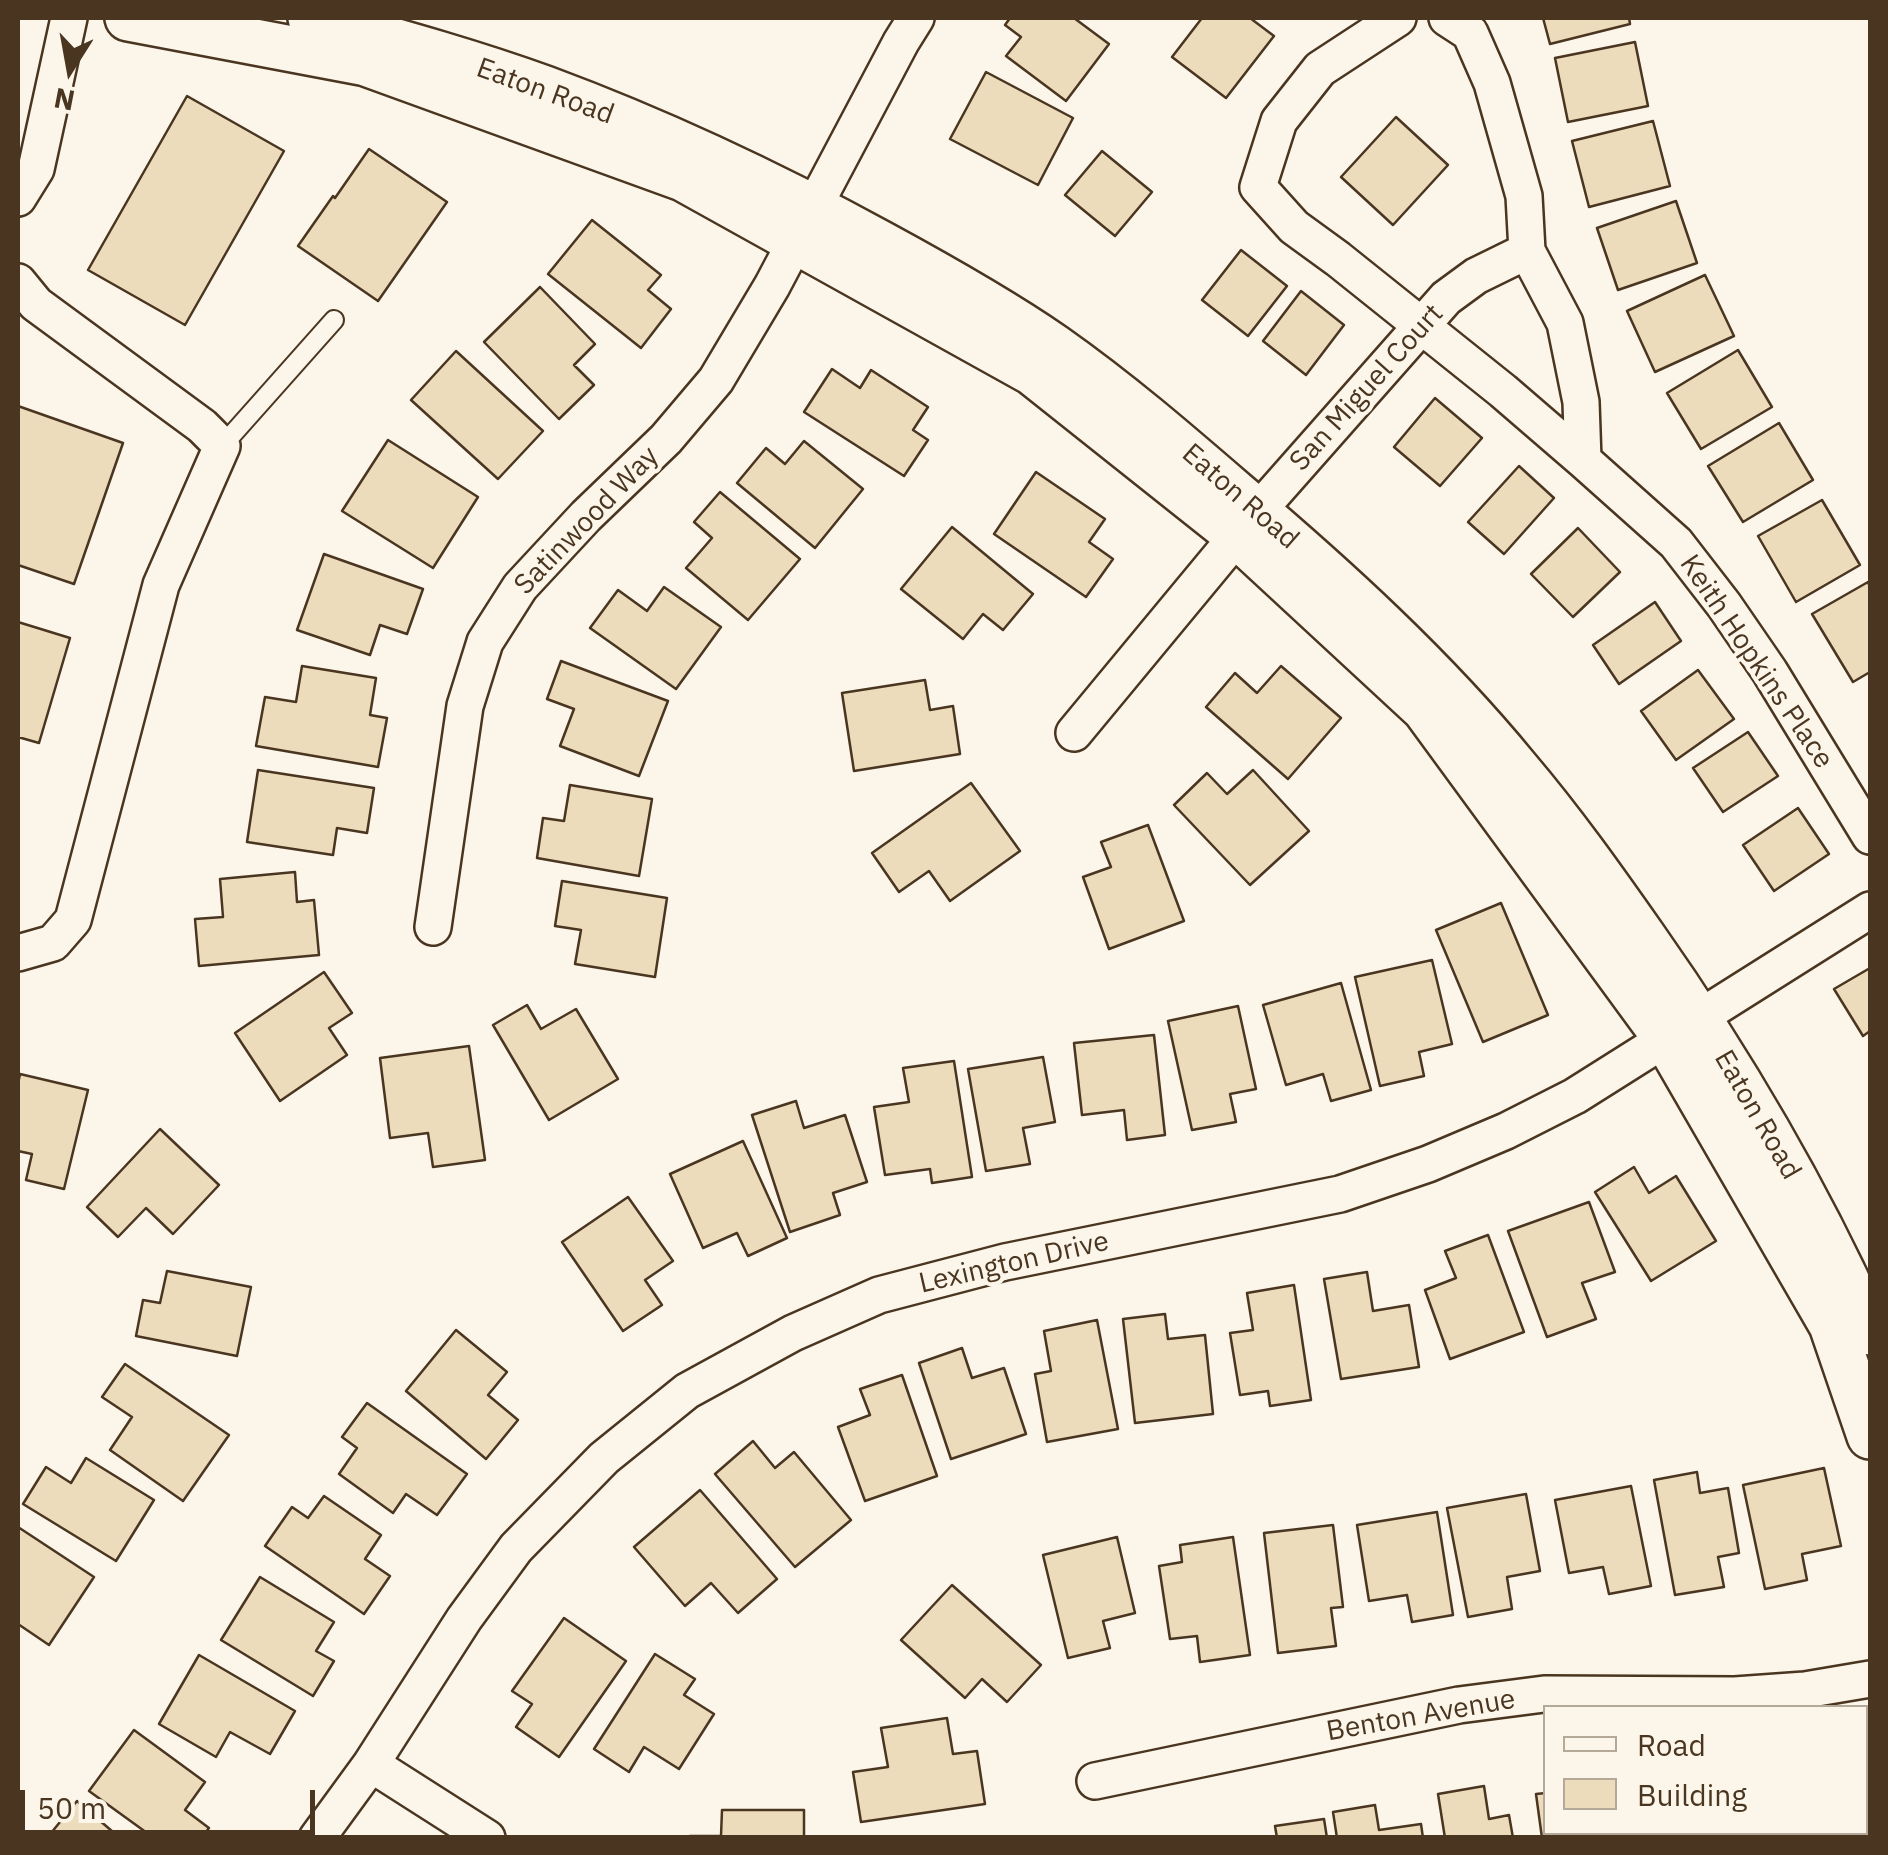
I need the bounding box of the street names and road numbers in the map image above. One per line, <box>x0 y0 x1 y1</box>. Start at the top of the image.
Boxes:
street label: Eaton Road <box>472 52 618 132</box>
street label: San Miguel Court <box>1283 298 1451 478</box>
street label: Eaton Road <box>1175 437 1305 557</box>
street label: Satinwood Way <box>508 440 666 602</box>
street label: Keith Hopkins Place <box>1672 549 1840 775</box>
street label: Eaton Road <box>1707 1044 1807 1186</box>
street label: Lexington Drive <box>916 1225 1112 1301</box>
street label: Benton Avenue <box>1324 1683 1518 1749</box>

